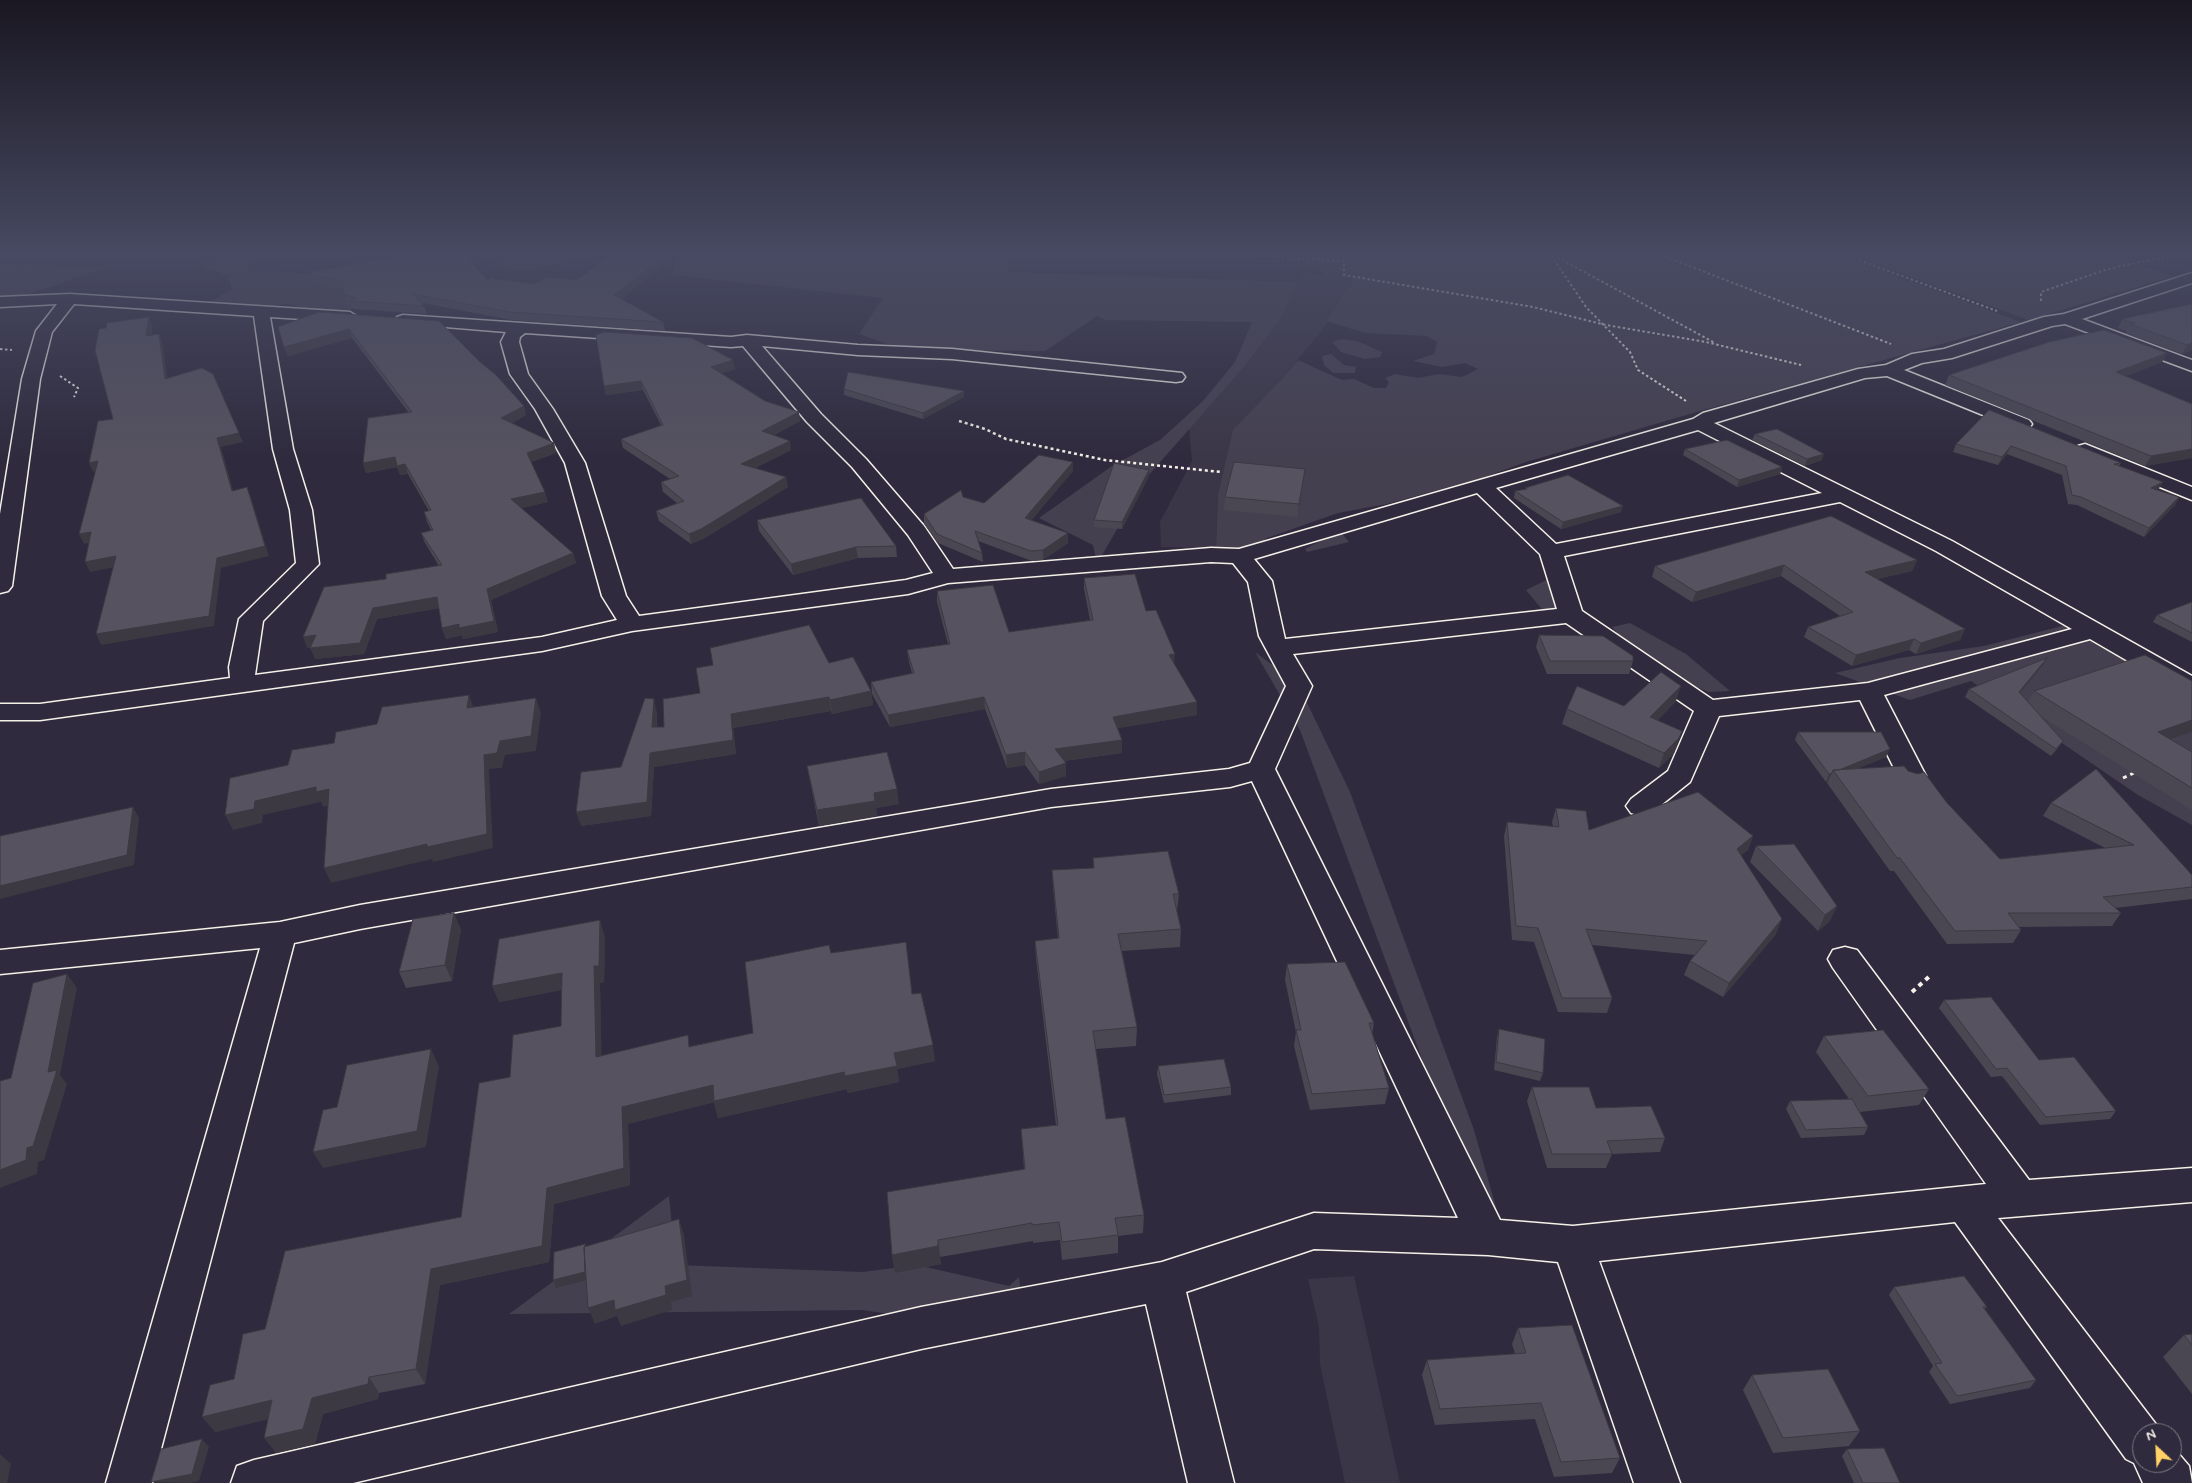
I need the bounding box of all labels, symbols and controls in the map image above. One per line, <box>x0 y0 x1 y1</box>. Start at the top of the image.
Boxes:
north arrow <box>2132 1423 2182 1473</box>
text: N <box>2143 1425 2159 1445</box>

